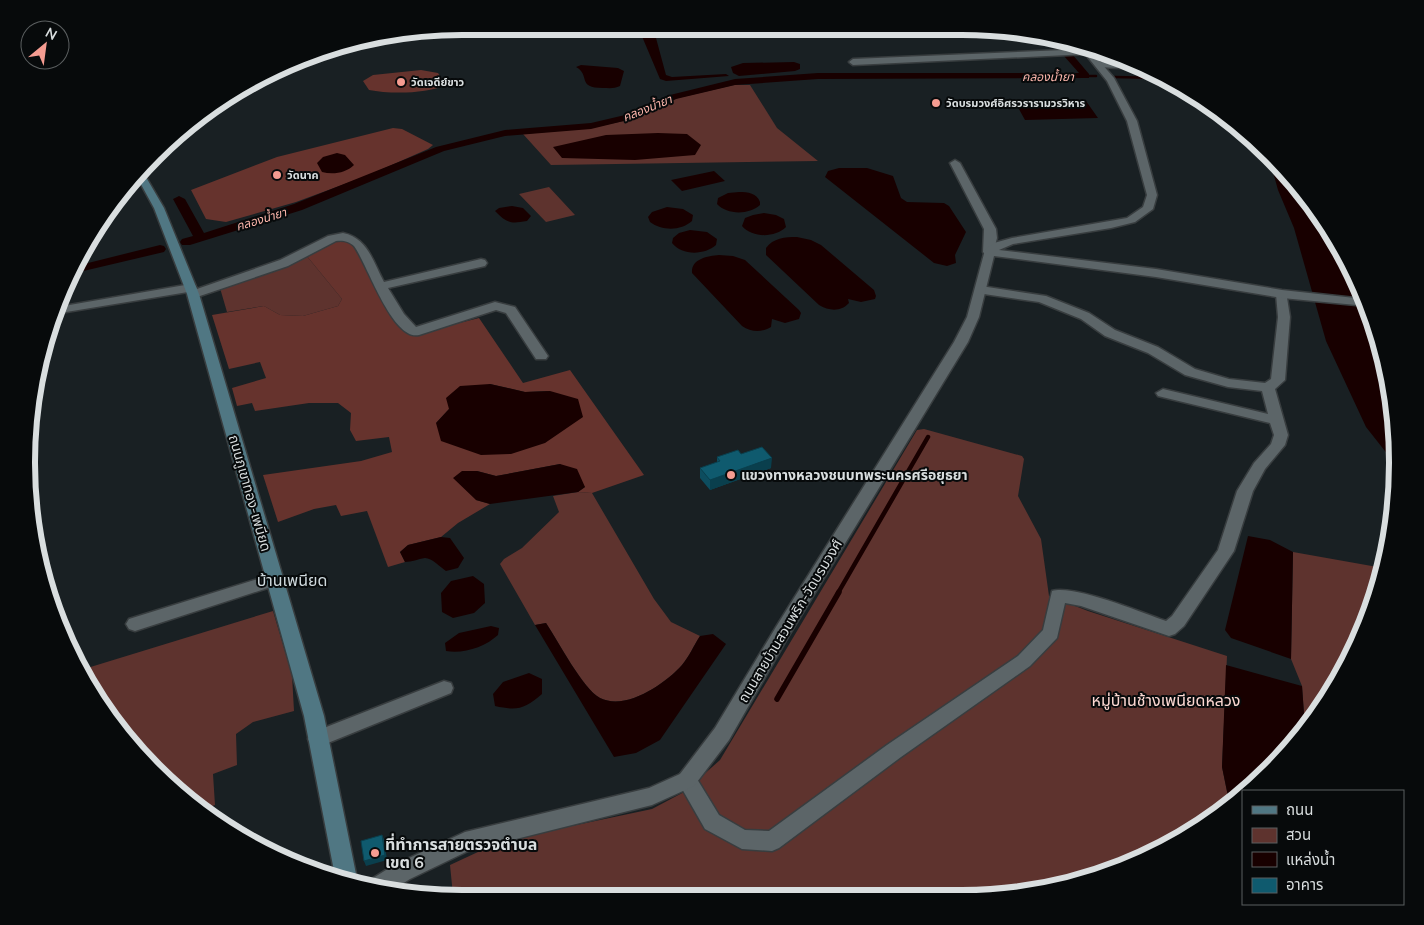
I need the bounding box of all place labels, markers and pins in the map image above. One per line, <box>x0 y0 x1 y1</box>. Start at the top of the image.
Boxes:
place label: วัดเจดีย์ขาว <box>411 75 465 89</box>
marker: วัดเจดีย์ขาว <box>395 76 407 88</box>
place label: วัดบรมวงศ์อิศรวรารามวรวิหาร <box>946 96 1085 110</box>
marker: วัดบรมวงศ์อิศรวรารามวรวิหาร <box>930 97 942 109</box>
place label: วัดนาค <box>287 168 319 182</box>
marker: วัดนาค <box>271 169 283 181</box>
place label: แขวงทางหลวงชนบทพระนครศรีอยุธยา <box>741 466 968 484</box>
marker: แขวงทางหลวงชนบทพระนครศรีอยุธยา <box>725 469 737 481</box>
place label: ที่ทำการสายตรวจตำบล เขต 6 <box>385 833 537 872</box>
marker: ที่ทำการสายตรวจตำบล เขต 6 <box>369 847 381 859</box>

